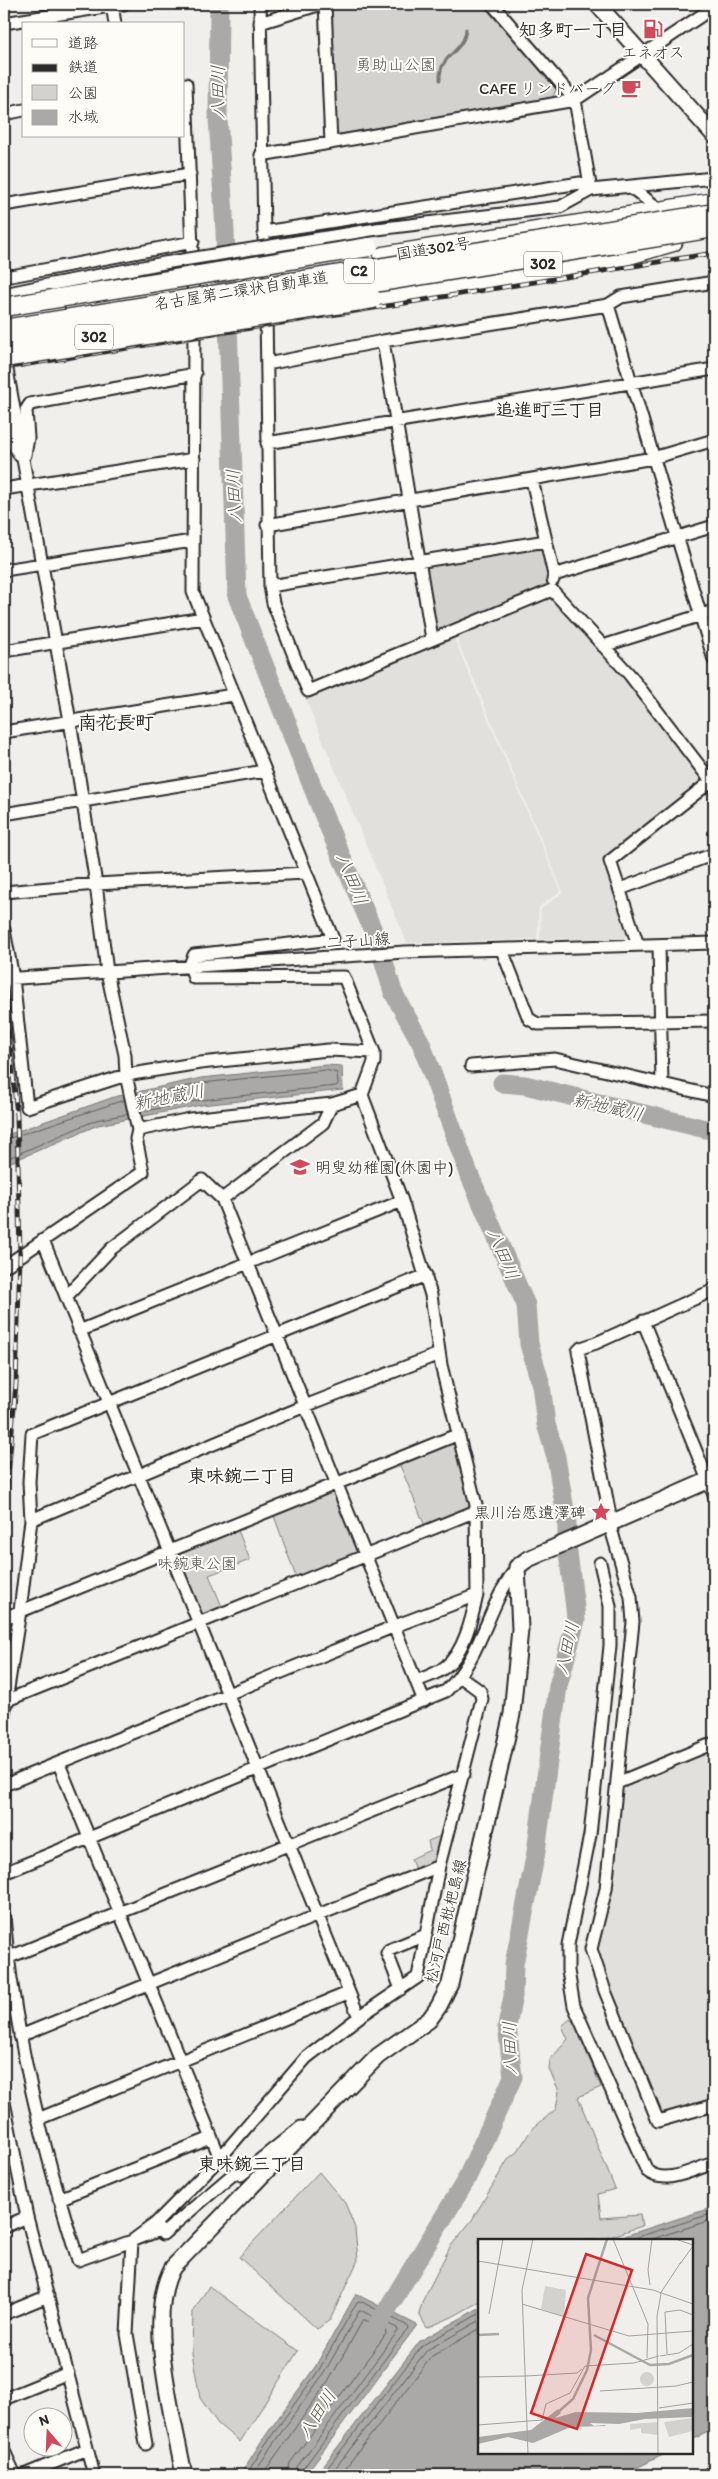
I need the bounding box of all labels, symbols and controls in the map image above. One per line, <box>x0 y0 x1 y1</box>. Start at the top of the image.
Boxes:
fuel station icon: エネオス <box>642 18 664 40</box>
district label: 知多町一丁目 <box>519 19 627 41</box>
legend <box>22 22 185 138</box>
text: 道路 <box>68 34 98 52</box>
place label: エネオス <box>621 43 685 62</box>
park label: 勇助山公園 <box>356 55 436 74</box>
text: 鉄道 <box>68 58 98 76</box>
water label: 八田川 <box>207 65 229 119</box>
cafe icon: CAFE リンドバーグ <box>620 77 642 99</box>
place label: CAFE リンドバーグ <box>479 79 616 98</box>
text: 公園 <box>68 84 98 102</box>
text: 水域 <box>68 108 98 126</box>
street label: 国道302号 <box>395 233 472 264</box>
road number: 302 <box>524 252 562 276</box>
road number: C2 <box>344 258 374 284</box>
street label: 名古屋第二環状自動車道 <box>153 267 329 314</box>
road number: 302 <box>75 324 113 350</box>
district label: 追進町三丁目 <box>496 399 604 421</box>
water label: 八田川 <box>222 469 246 523</box>
district label: 南花長町 <box>78 711 154 734</box>
water label: 八田川 <box>332 850 372 908</box>
street label: 二子山線 <box>325 929 391 952</box>
water label: 新地蔵川 <box>132 1079 206 1115</box>
water label: 新地蔵川 <box>570 1088 646 1126</box>
school or university icon: 明叟幼稚園(休園中) <box>289 1156 311 1178</box>
place label: 明叟幼稚園(休園中) <box>315 1158 453 1177</box>
water label: 八田川 <box>482 1225 524 1283</box>
district label: 東味鋺二丁目 <box>188 1465 296 1487</box>
place icon: 黒川治愿遺澤碑 <box>590 1501 612 1523</box>
place label: 黒川治愿遺澤碑 <box>474 1503 586 1522</box>
park label: 味鋺東公園 <box>157 1554 237 1573</box>
water label: 八田川 <box>550 1619 584 1677</box>
street label: 松河戸西枇杷島線 <box>421 1857 470 1986</box>
water label: 八田川 <box>499 2021 521 2075</box>
district label: 東味鋺三丁目 <box>198 2153 306 2175</box>
inset map <box>478 2239 693 2454</box>
water label: 八田川 <box>293 2385 341 2443</box>
north arrow <box>22 2406 72 2456</box>
text: N <box>37 2411 51 2430</box>

